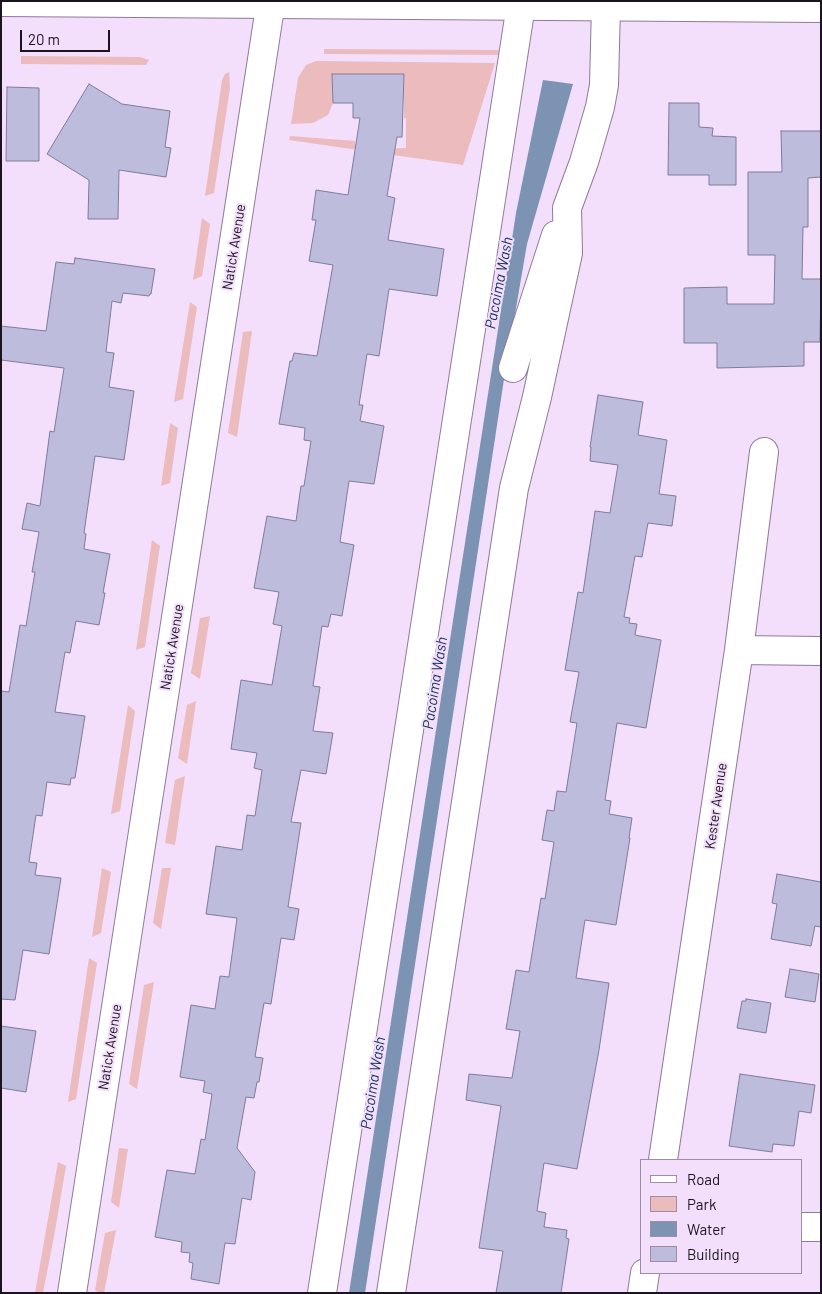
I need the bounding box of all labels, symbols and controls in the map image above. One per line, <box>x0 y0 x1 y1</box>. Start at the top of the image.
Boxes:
scale bar <box>22 20 112 52</box>
text: 20 m <box>28 30 60 48</box>
street label: Natick Avenue <box>219 203 249 291</box>
water label: Pacoima Wash <box>481 235 517 331</box>
street label: Natick Avenue <box>157 603 187 691</box>
water label: Pacoima Wash <box>419 635 451 731</box>
street label: Kester Avenue <box>702 762 730 850</box>
street label: Natick Avenue <box>95 1003 125 1091</box>
water label: Pacoima Wash <box>357 1035 389 1131</box>
legend <box>640 1159 802 1274</box>
text: Road <box>687 1170 720 1188</box>
text: Park <box>687 1195 716 1213</box>
text: Water <box>687 1220 726 1238</box>
text: Building <box>687 1245 740 1263</box>

